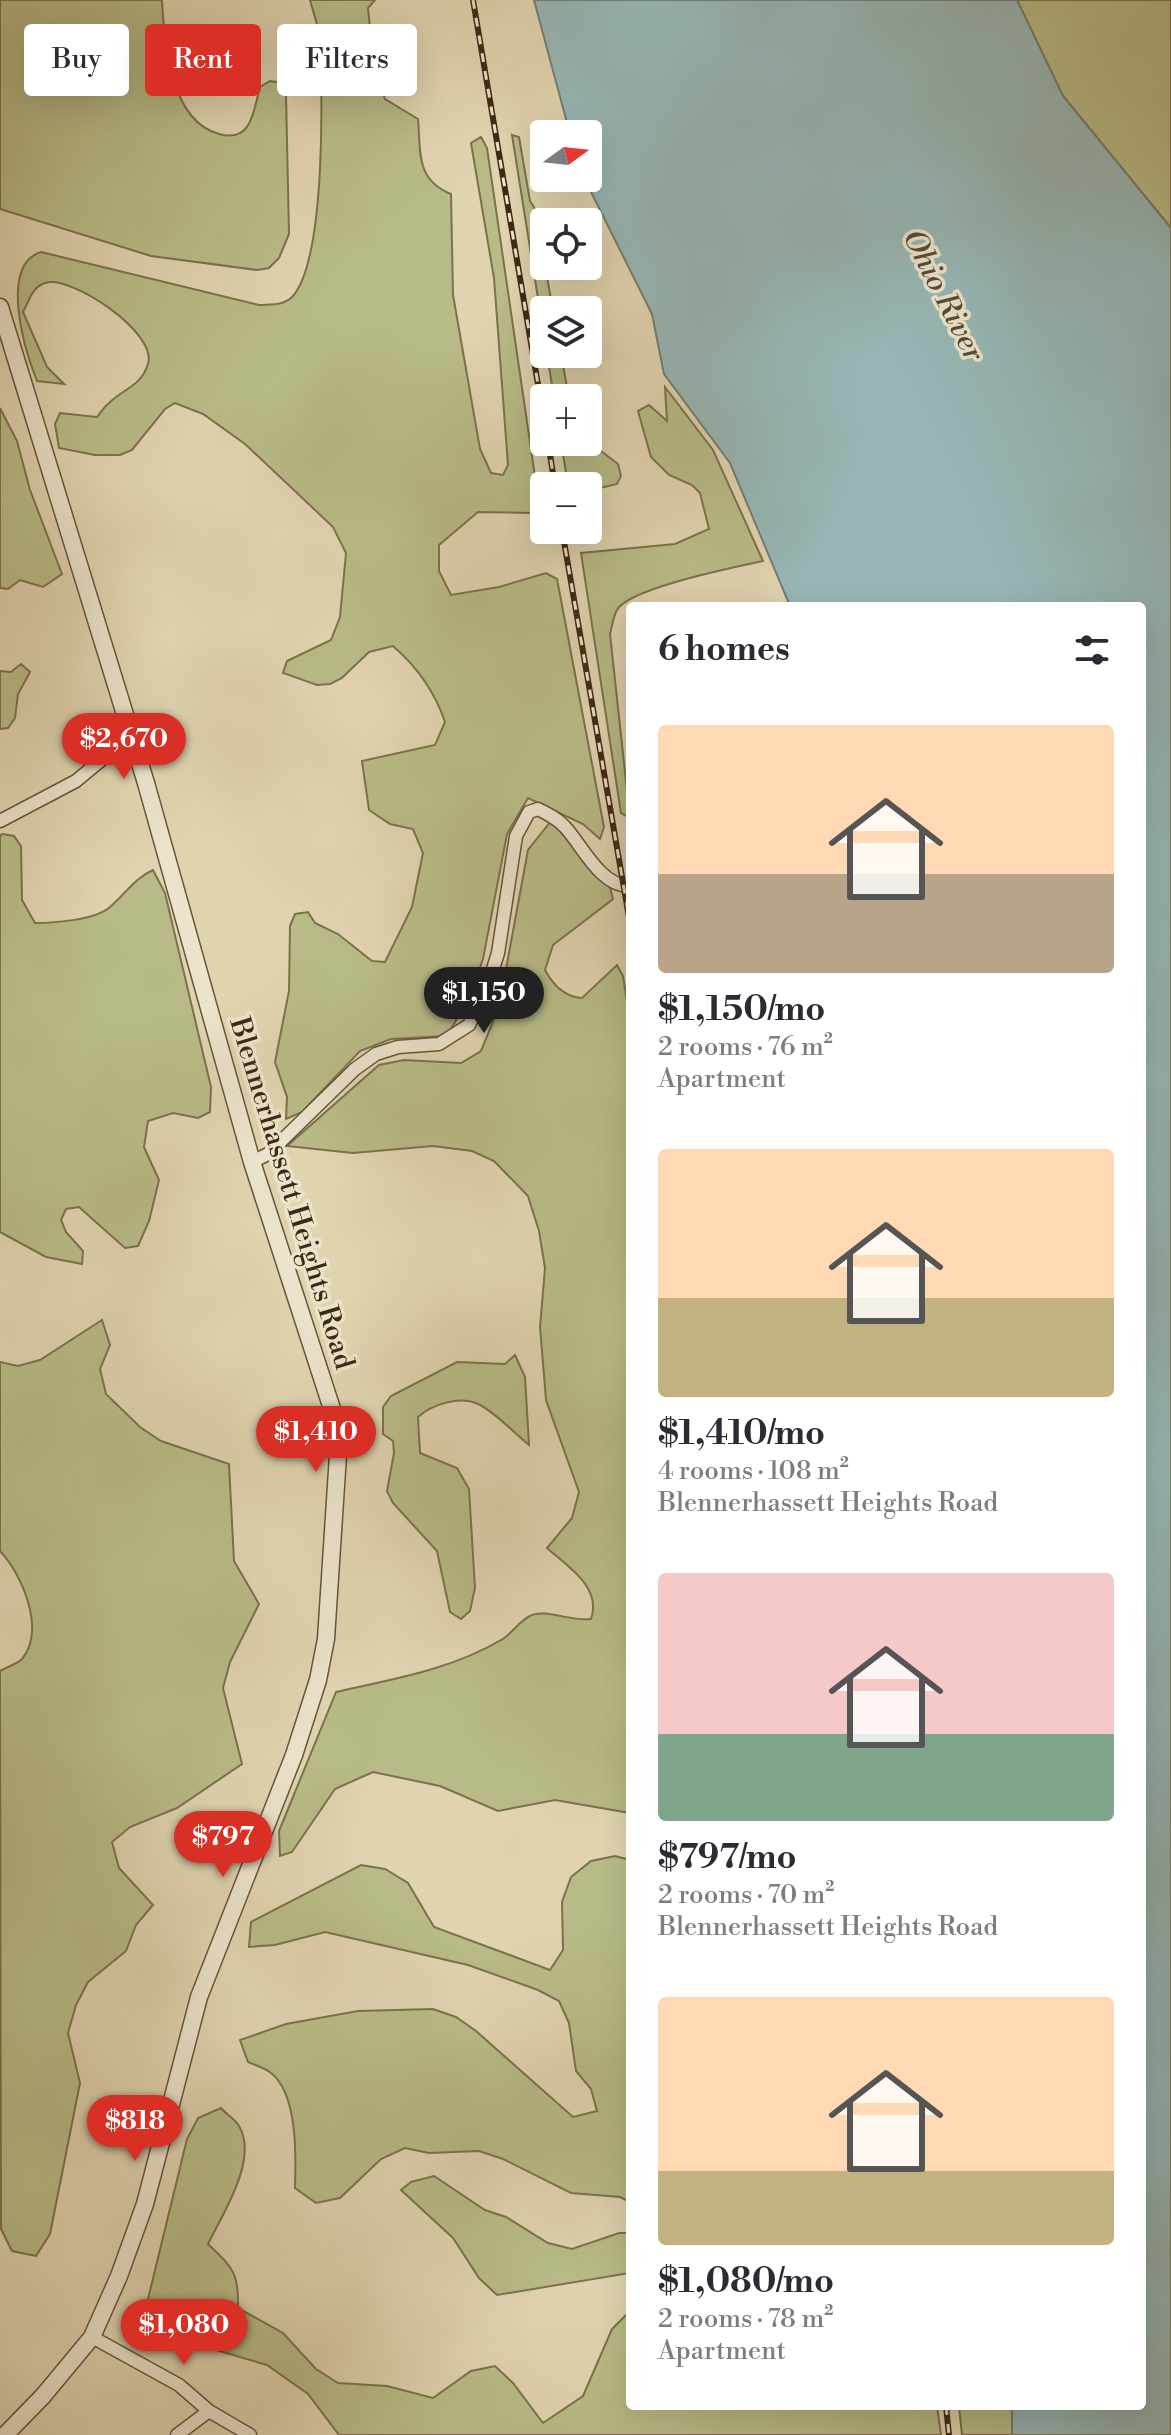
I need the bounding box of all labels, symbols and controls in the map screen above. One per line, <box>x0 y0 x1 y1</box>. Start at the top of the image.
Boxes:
chip: Buy <box>24 24 129 96</box>
chip: Rent <box>145 24 261 96</box>
chip: Filters <box>277 24 417 96</box>
north arrow <box>530 120 602 192</box>
map controls <box>530 120 602 544</box>
button: locate <box>530 208 602 280</box>
water label: Ohio River <box>894 223 993 369</box>
button: layers <box>530 296 602 368</box>
button: + <box>530 384 602 456</box>
button: − <box>530 472 602 544</box>
icon: filters <box>1070 628 1114 672</box>
text: 6 homes <box>658 629 790 671</box>
pin: $2,670 <box>59 713 189 781</box>
text: $2,670 <box>80 723 168 755</box>
icon: home <box>814 777 958 921</box>
pin: $1,150 <box>419 967 549 1035</box>
text: $1,150 <box>442 977 526 1009</box>
text: $1,150/mo <box>658 989 825 1031</box>
street label: Blennerhassett Heights Road <box>221 1012 362 1374</box>
text: 2 rooms · 76 m² <box>658 1031 833 1063</box>
text: Apartment <box>658 1063 786 1095</box>
icon: home <box>814 1201 958 1345</box>
pin: $1,410 <box>251 1406 381 1474</box>
text: $1,410/mo <box>658 1413 825 1455</box>
text: $1,410 <box>274 1416 358 1448</box>
text: 4 rooms · 108 m² <box>658 1455 849 1487</box>
text: Blennerhassett Heights Road <box>658 1487 998 1519</box>
icon: home <box>814 1625 958 1769</box>
pin: $797 <box>176 1811 270 1879</box>
text: $797 <box>192 1821 254 1853</box>
text: $797/mo <box>658 1837 797 1879</box>
text: 2 rooms · 70 m² <box>658 1879 834 1911</box>
text: Blennerhassett Heights Road <box>658 1911 998 1943</box>
icon: home <box>814 2049 958 2193</box>
pin: $818 <box>88 2095 182 2163</box>
text: $818 <box>105 2105 165 2137</box>
text: $1,080/mo <box>658 2261 834 2303</box>
pin: $1,080 <box>119 2299 249 2367</box>
text: 2 rooms · 78 m² <box>658 2303 833 2335</box>
text: $1,080 <box>139 2309 229 2341</box>
text: Apartment <box>658 2335 786 2367</box>

